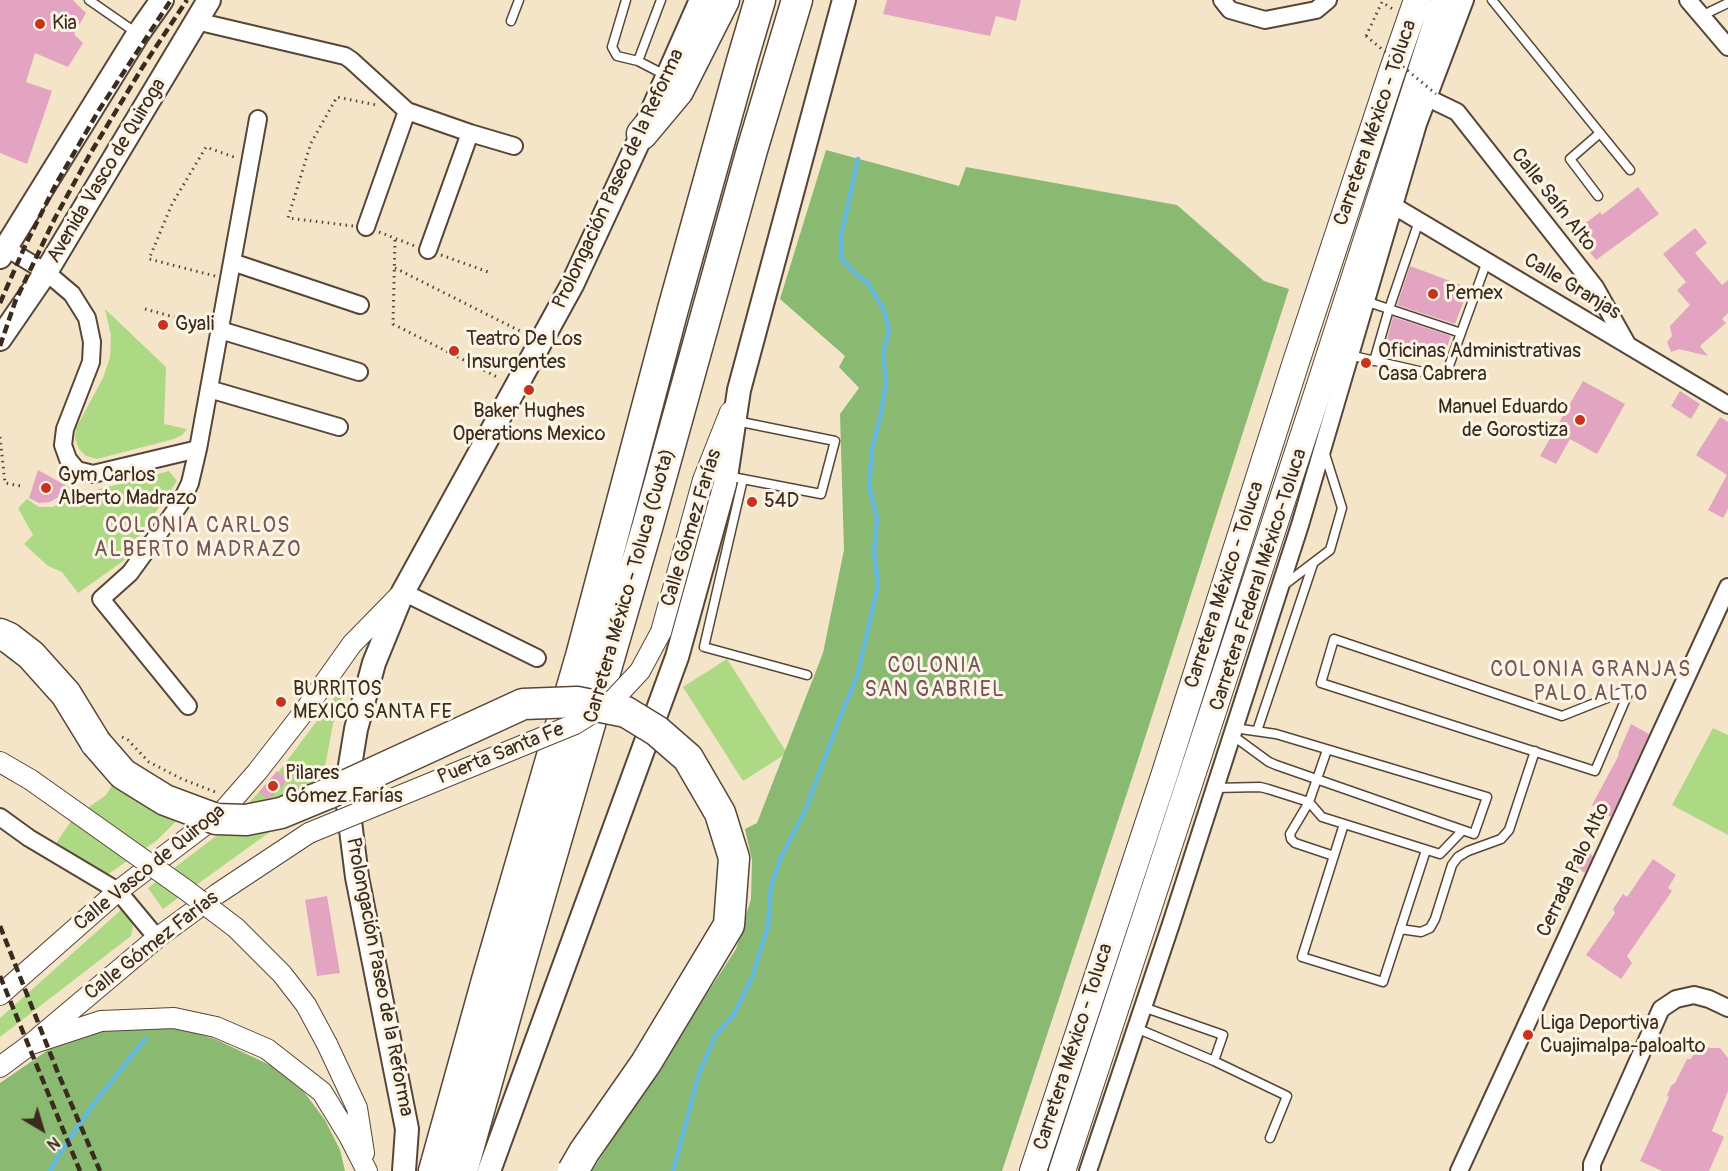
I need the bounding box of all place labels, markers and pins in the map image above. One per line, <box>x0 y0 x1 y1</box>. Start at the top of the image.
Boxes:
place label: Kia <box>52 12 77 36</box>
marker: Kia <box>33 17 47 31</box>
place label: Pemex <box>1445 282 1503 306</box>
marker: Pemex <box>1426 287 1440 301</box>
place label: Gyali <box>175 313 214 337</box>
marker: Gyali <box>156 318 170 332</box>
place label: Teatro De Los Insurgentes <box>466 328 582 375</box>
place label: Oficinas Administrativas Casa Cabrera <box>1378 340 1581 387</box>
marker: Teatro De Los Insurgentes <box>447 344 461 358</box>
marker: Oficinas Administrativas Casa Cabrera <box>1359 356 1373 370</box>
marker: Baker Hughes Operations Mexico <box>522 383 536 397</box>
place label: Manuel Eduardo de Gorostiza <box>1438 396 1568 443</box>
place label: Baker Hughes Operations Mexico <box>453 400 605 447</box>
marker: Manuel Eduardo de Gorostiza <box>1573 413 1587 427</box>
place label: Gym Carlos Alberto Madrazo <box>58 464 197 511</box>
marker: Gym Carlos Alberto Madrazo <box>39 481 53 495</box>
place label: 54D <box>764 490 799 514</box>
marker: 54D <box>745 495 759 509</box>
place label: BURRITOS MEXICO SANTA FE <box>293 678 452 725</box>
marker: BURRITOS MEXICO SANTA FE <box>274 695 288 709</box>
place label: Pilares Gómez Farías <box>285 762 403 809</box>
marker: Pilares Gómez Farías <box>266 779 280 793</box>
place label: Liga Deportiva Cuajimalpa-paloalto <box>1540 1012 1706 1059</box>
marker: Liga Deportiva Cuajimalpa-paloalto <box>1521 1028 1535 1042</box>

